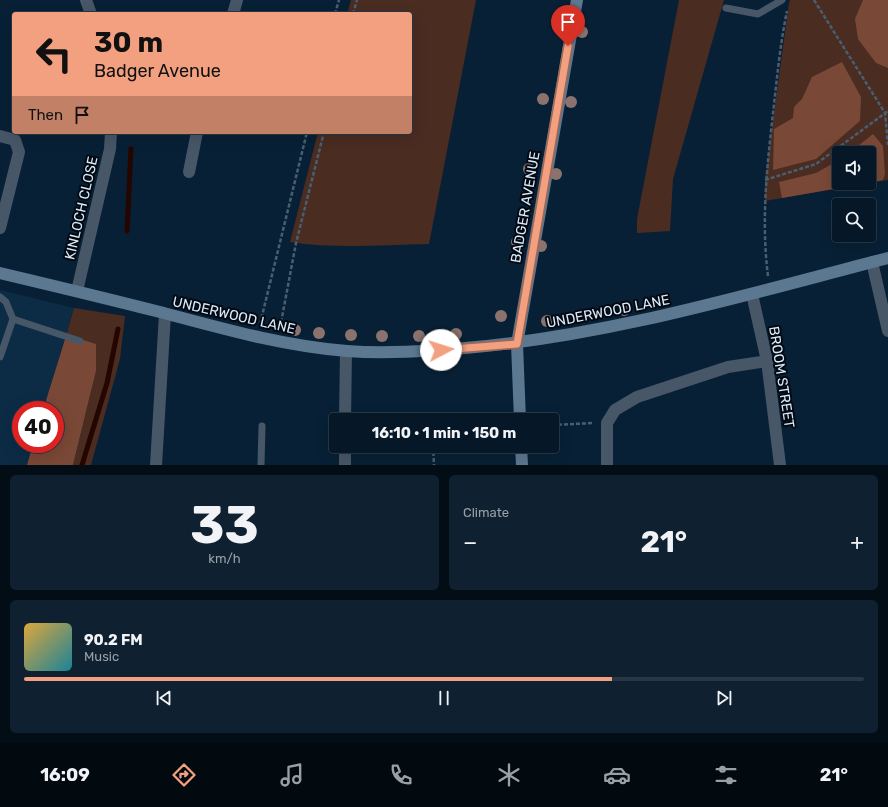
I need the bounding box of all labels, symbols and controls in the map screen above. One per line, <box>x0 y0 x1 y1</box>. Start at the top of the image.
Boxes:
pin <box>551 5 585 46</box>
icon: arrive <box>557 11 579 33</box>
text: 30 m <box>94 26 163 59</box>
icon: left <box>28 28 80 80</box>
text: Badger Avenue <box>94 60 221 82</box>
icon: arrive <box>71 104 93 126</box>
text: Then <box>28 106 63 124</box>
map controls <box>832 146 876 242</box>
button: sound <box>832 146 876 190</box>
street label: BADGER AVENUE <box>507 150 544 264</box>
street label: KINLOCH CLOSE <box>61 155 102 262</box>
button: search <box>832 198 876 242</box>
street label: UNDERWOOD LANE <box>545 291 671 332</box>
street label: UNDERWOOD LANE <box>171 293 297 338</box>
street label: BROOM STREET <box>765 325 798 429</box>
position arrow <box>420 329 462 371</box>
speed limit sign: 40 <box>12 401 64 453</box>
text: 16:10 · 1 min · 150 m <box>372 424 516 442</box>
text: 33 <box>190 494 259 556</box>
text: Climate <box>463 505 509 520</box>
text: 21° <box>640 524 687 560</box>
text: − <box>463 529 477 556</box>
text: + <box>850 529 864 556</box>
text: km/h <box>208 551 241 566</box>
text: 90.2 FM <box>84 631 143 649</box>
text: Music <box>84 649 119 664</box>
icon: previous <box>153 687 175 709</box>
icon: pause <box>433 687 455 709</box>
icon: next <box>713 687 735 709</box>
icon: directions <box>170 761 198 789</box>
icon: music <box>278 761 306 789</box>
icon: phone <box>387 761 415 789</box>
icon: climate <box>495 761 523 789</box>
icon: car <box>603 761 631 789</box>
icon: filters <box>712 761 740 789</box>
text: 16:09 <box>40 764 90 786</box>
text: 21° <box>820 764 848 786</box>

